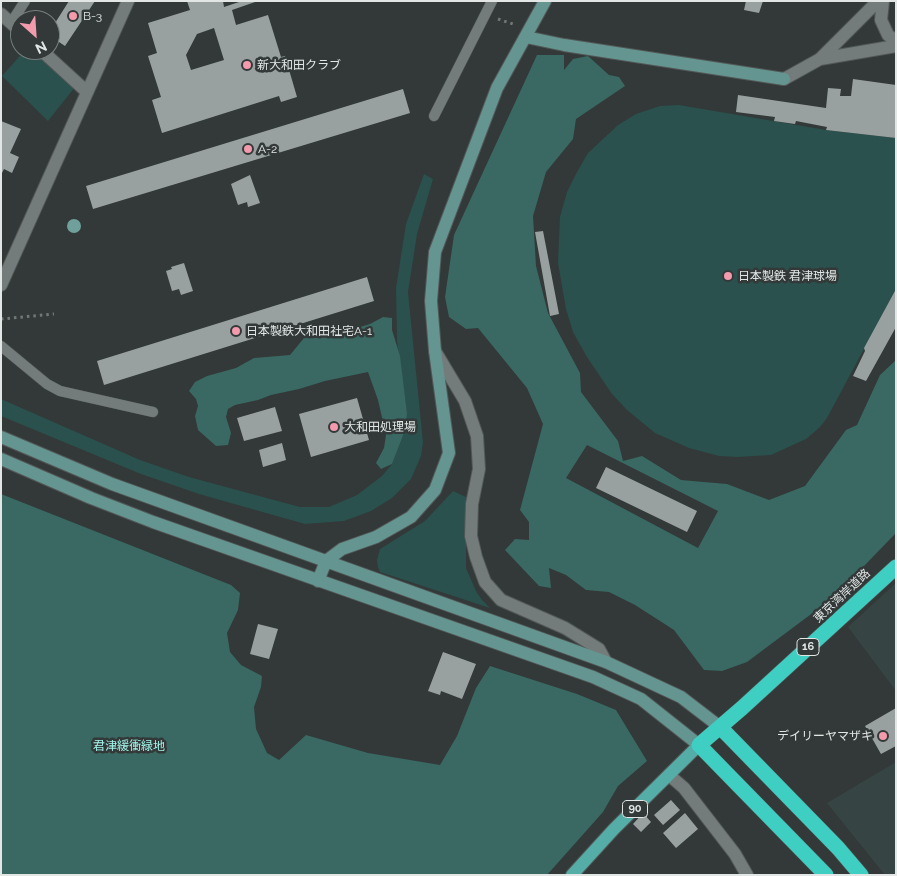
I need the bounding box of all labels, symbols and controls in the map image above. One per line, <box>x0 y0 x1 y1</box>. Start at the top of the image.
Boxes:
place label: B-3 <box>83 9 102 23</box>
north arrow <box>10 10 60 60</box>
marker: B-3 <box>67 10 79 22</box>
text: N <box>33 38 49 57</box>
place label: 新大和田クラブ <box>257 58 341 72</box>
marker: 新大和田クラブ <box>241 59 253 71</box>
place label: A-2 <box>258 142 277 156</box>
marker: A-2 <box>242 143 254 155</box>
place label: 日本製鉄 君津球場 <box>738 269 837 283</box>
marker: 日本製鉄 君津球場 <box>722 270 734 282</box>
place label: 日本製鉄大和田社宅A-1 <box>246 324 372 338</box>
marker: 日本製鉄大和田社宅A-1 <box>230 325 242 337</box>
place label: 大和田処理場 <box>344 420 416 434</box>
marker: 大和田処理場 <box>328 421 340 433</box>
street label: 東京湾岸道路 <box>811 566 873 626</box>
road number: 16 <box>797 638 819 656</box>
place label: デイリーヤマザキ <box>777 729 873 743</box>
marker: デイリーヤマザキ <box>877 730 889 742</box>
park label: 君津緩衝緑地 <box>93 739 165 753</box>
road number: 90 <box>622 801 648 818</box>

